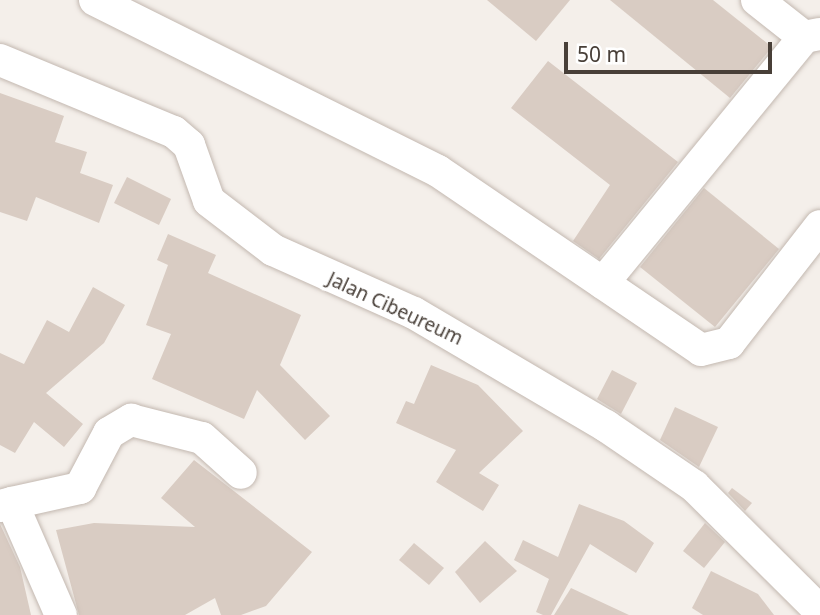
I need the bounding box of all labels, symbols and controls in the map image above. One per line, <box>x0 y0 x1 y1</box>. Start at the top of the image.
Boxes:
scale bar <box>568 28 776 72</box>
text: 50 m <box>577 40 626 68</box>
street label: Jalan Cibeureum <box>324 268 466 350</box>

